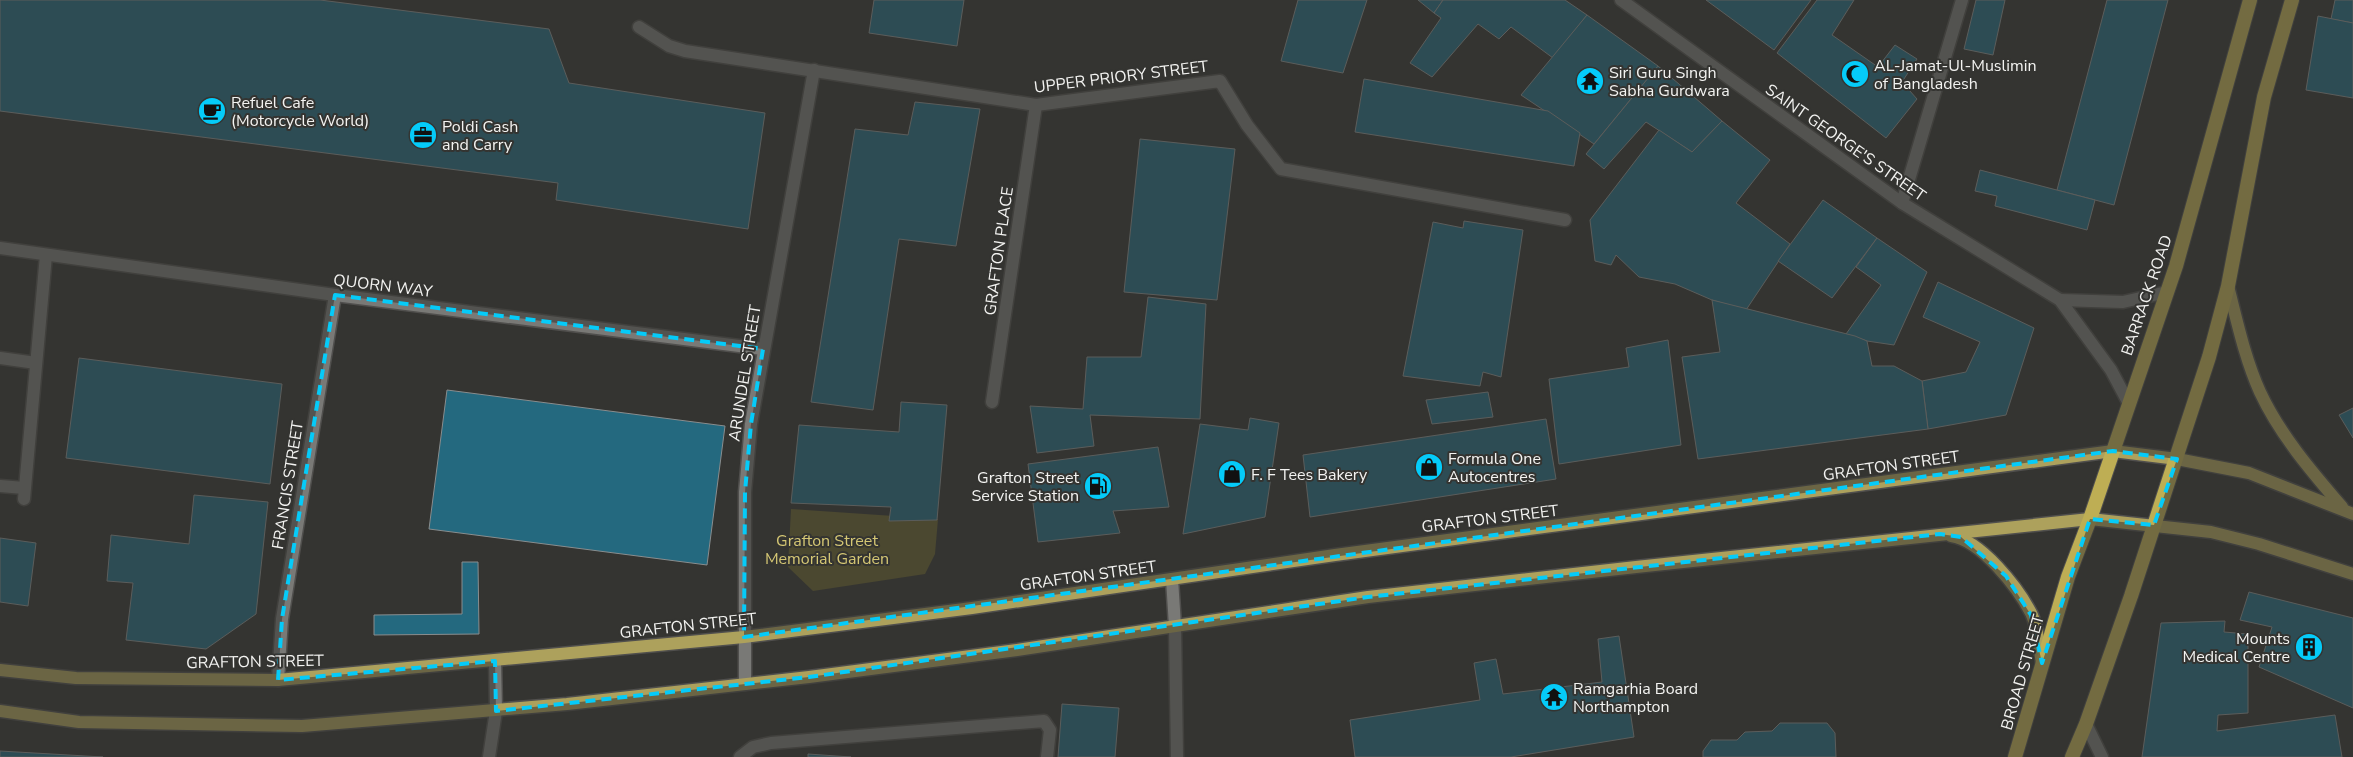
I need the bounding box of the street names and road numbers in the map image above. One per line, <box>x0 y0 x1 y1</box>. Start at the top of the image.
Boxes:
street label: UPPER PRIORY STREET <box>1033 55 1210 99</box>
street label: SAINT GEORGE'S STREET <box>1761 79 1930 207</box>
street label: GRAFTON PLACE <box>979 185 1019 317</box>
street label: BARRACK ROAD <box>2116 232 2178 359</box>
street label: QUORN WAY <box>332 269 434 303</box>
street label: ARUNDEL STREET <box>723 303 767 443</box>
street label: FRANCIS STREET <box>267 419 309 551</box>
street label: GRAFTON STREET <box>1821 445 1961 486</box>
street label: GRAFTON STREET <box>1420 500 1560 538</box>
street label: GRAFTON STREET <box>1018 555 1158 596</box>
street label: GRAFTON STREET <box>618 608 758 644</box>
street label: BROAD STREET <box>1996 612 2050 733</box>
street label: GRAFTON STREET <box>186 650 324 674</box>

